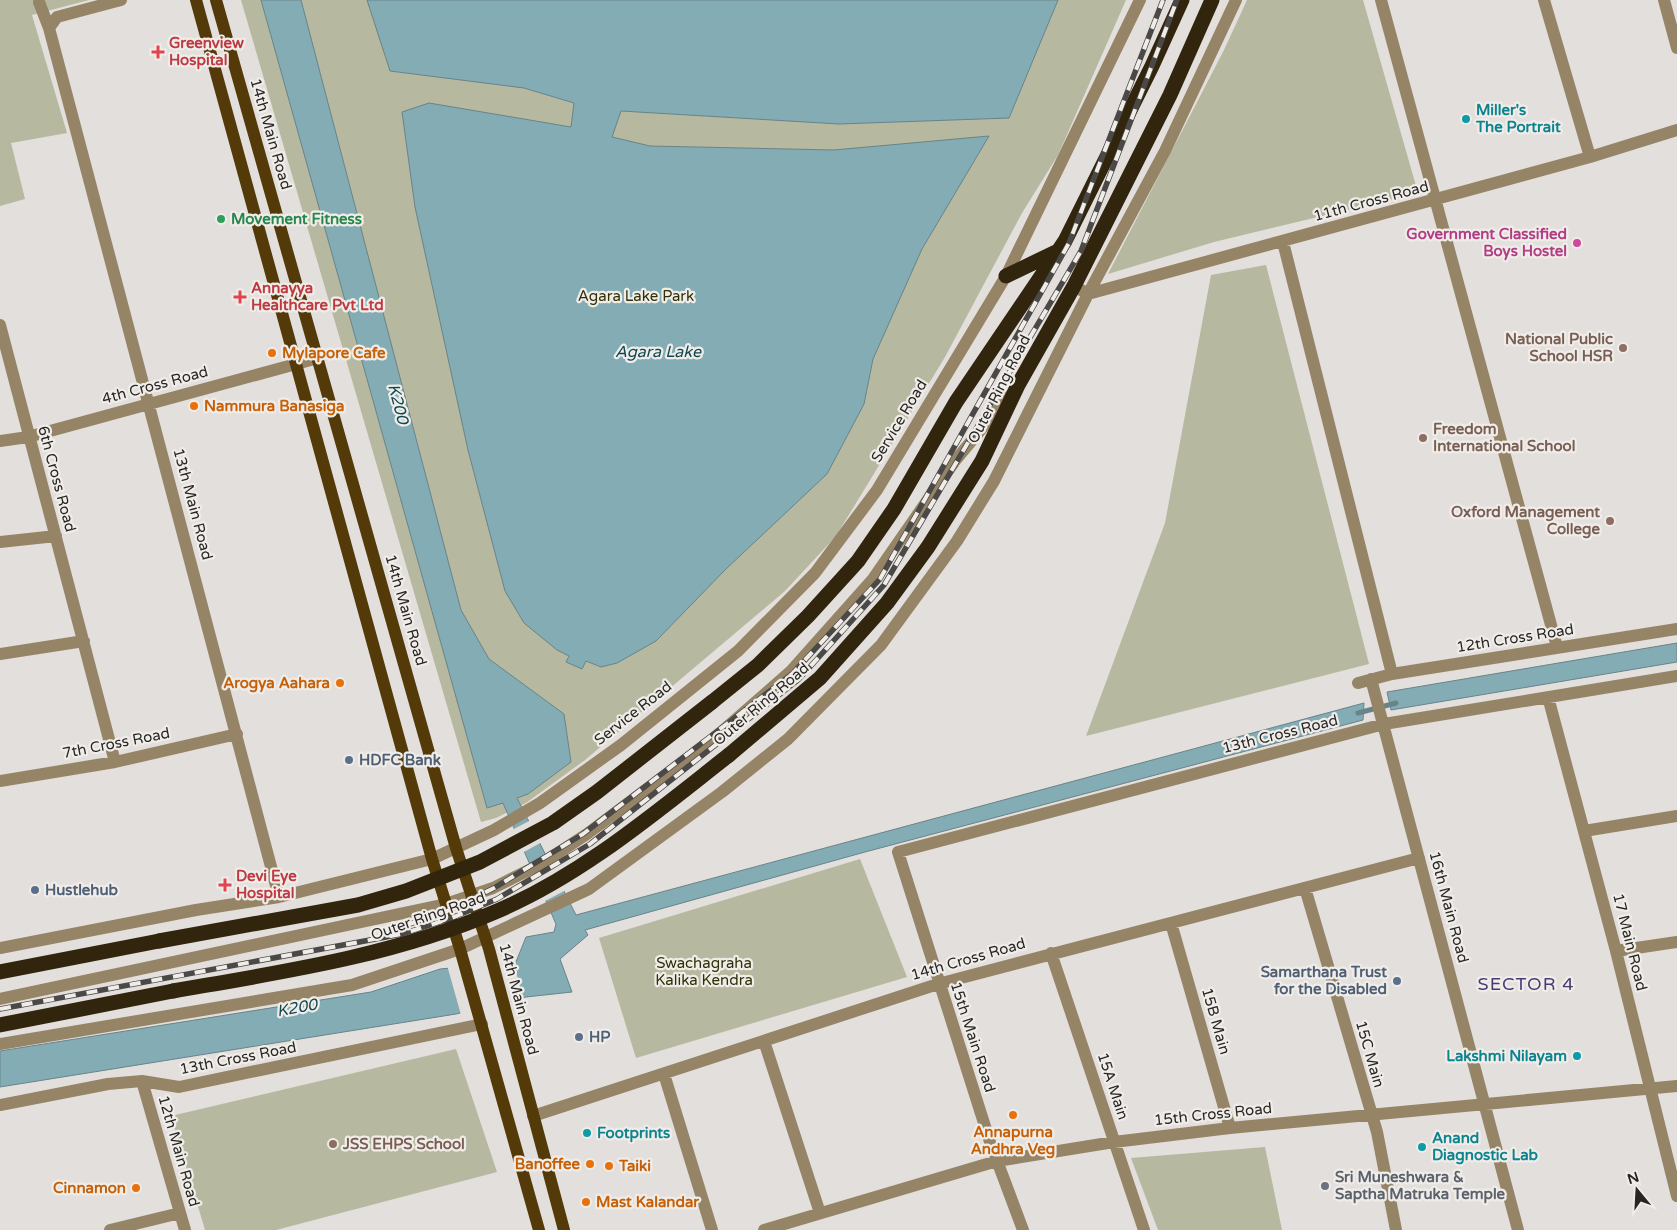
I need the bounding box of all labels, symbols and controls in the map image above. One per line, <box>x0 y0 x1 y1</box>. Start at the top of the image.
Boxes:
place label: Greenview Hospital <box>169 34 244 70</box>
marker: Greenview Hospital <box>151 45 165 59</box>
street label: 14th Main Road <box>246 76 296 192</box>
place label: Miller's The Portrait <box>1475 101 1561 136</box>
marker: Miller's The Portrait <box>1460 113 1472 125</box>
street label: 11th Cross Road <box>1311 177 1431 225</box>
place label: Movement Fitness <box>231 210 362 228</box>
marker: Movement Fitness <box>215 213 227 225</box>
place label: Government Classified Boys Hostel <box>1406 225 1567 261</box>
marker: Government Classified Boys Hostel <box>1571 237 1583 249</box>
place label: Annayya Healthcare Pvt Ltd <box>251 279 384 314</box>
park label: Agara Lake Park <box>578 287 694 305</box>
marker: Annayya Healthcare Pvt Ltd <box>233 290 247 304</box>
place label: National Public School HSR <box>1505 330 1613 365</box>
street label: Outer Ring Road <box>964 332 1034 446</box>
water label: Agara Lake <box>615 342 702 362</box>
marker: National Public School HSR <box>1617 342 1629 354</box>
place label: Mylapore Cafe <box>282 344 386 363</box>
marker: Mylapore Cafe <box>266 347 278 359</box>
street label: 4th Cross Road <box>100 362 210 408</box>
street label: Service Road <box>867 376 931 466</box>
water label: K200 <box>383 382 413 428</box>
place label: Nammura Banasiga <box>204 397 344 416</box>
marker: Nammura Banasiga <box>188 400 200 412</box>
place label: Freedom International School <box>1433 420 1575 455</box>
street label: 6th Cross Road <box>34 424 80 534</box>
marker: Freedom International School <box>1417 432 1429 444</box>
street label: 13th Main Road <box>169 446 217 562</box>
place label: Oxford Management College <box>1451 503 1600 539</box>
marker: Oxford Management College <box>1604 515 1616 527</box>
street label: 14th Main Road <box>381 552 431 668</box>
street label: 12th Cross Road <box>1455 620 1575 656</box>
street label: Outer Ring Road <box>709 659 813 749</box>
place label: Arogya Aahara <box>223 674 330 693</box>
marker: Arogya Aahara <box>334 677 346 689</box>
street label: Service Road <box>591 677 675 749</box>
street label: 13th Cross Road <box>1220 711 1340 757</box>
street label: 7th Cross Road <box>61 724 171 762</box>
place label: HDFC Bank <box>359 751 441 769</box>
marker: HDFC Bank <box>343 754 355 766</box>
street label: 16th Main Road <box>1425 849 1473 965</box>
place label: Devi Eye Hospital <box>236 867 297 903</box>
marker: Devi Eye Hospital <box>218 878 232 892</box>
place label: Hustlehub <box>45 881 119 899</box>
marker: Hustlehub <box>29 884 41 896</box>
street label: Outer Ring Road <box>369 888 487 944</box>
street label: 17 Main Road <box>1609 891 1651 993</box>
street label: 14th Cross Road <box>909 934 1027 984</box>
street label: 14th Main Road <box>495 941 543 1057</box>
park label: Swachagraha Kalika Kendra <box>655 954 753 989</box>
place label: Samarthana Trust for the Disabled <box>1261 963 1387 998</box>
district label: SECTOR 4 <box>1478 973 1574 995</box>
marker: Samarthana Trust for the Disabled <box>1391 975 1403 987</box>
street label: 15th Main Road <box>947 980 999 1094</box>
street label: 15B Main <box>1198 985 1234 1057</box>
water label: K200 <box>275 994 321 1021</box>
street label: 15C Main <box>1352 1018 1388 1090</box>
place label: HP <box>589 1028 610 1046</box>
marker: HP <box>573 1031 585 1043</box>
street label: 13th Cross Road <box>178 1038 298 1078</box>
place label: Lakshmi Nilayam <box>1446 1047 1567 1066</box>
street label: 15A Main <box>1094 1050 1132 1122</box>
marker: Lakshmi Nilayam <box>1571 1050 1583 1062</box>
street label: 12th Main Road <box>154 1093 204 1209</box>
street label: 15th Cross Road <box>1153 1099 1273 1129</box>
marker: Annapurna Andhra Veg <box>1007 1109 1019 1121</box>
place label: Annapurna Andhra Veg <box>971 1123 1055 1159</box>
place label: Footprints <box>597 1124 670 1143</box>
marker: Footprints <box>581 1127 593 1139</box>
place label: Anand Diagnostic Lab <box>1432 1129 1539 1165</box>
place label: JSS EHPS School <box>342 1135 465 1153</box>
marker: JSS EHPS School <box>327 1138 339 1150</box>
marker: Anand Diagnostic Lab <box>1416 1141 1428 1153</box>
place label: Banoffee <box>515 1155 580 1173</box>
place label: Taiki <box>618 1157 651 1175</box>
marker: Banoffee <box>584 1158 596 1170</box>
marker: Taiki <box>603 1160 615 1172</box>
north arrow <box>1612 1165 1662 1215</box>
place label: Sri Muneshwara & Saptha Matruka Temple <box>1335 1168 1506 1204</box>
text: N <box>1625 1168 1641 1188</box>
place label: Cinnamon <box>53 1179 126 1197</box>
marker: Sri Muneshwara & Saptha Matruka Temple <box>1319 1180 1331 1192</box>
marker: Cinnamon <box>130 1182 142 1194</box>
place label: Mast Kalandar <box>596 1193 699 1211</box>
marker: Mast Kalandar <box>580 1196 592 1208</box>

